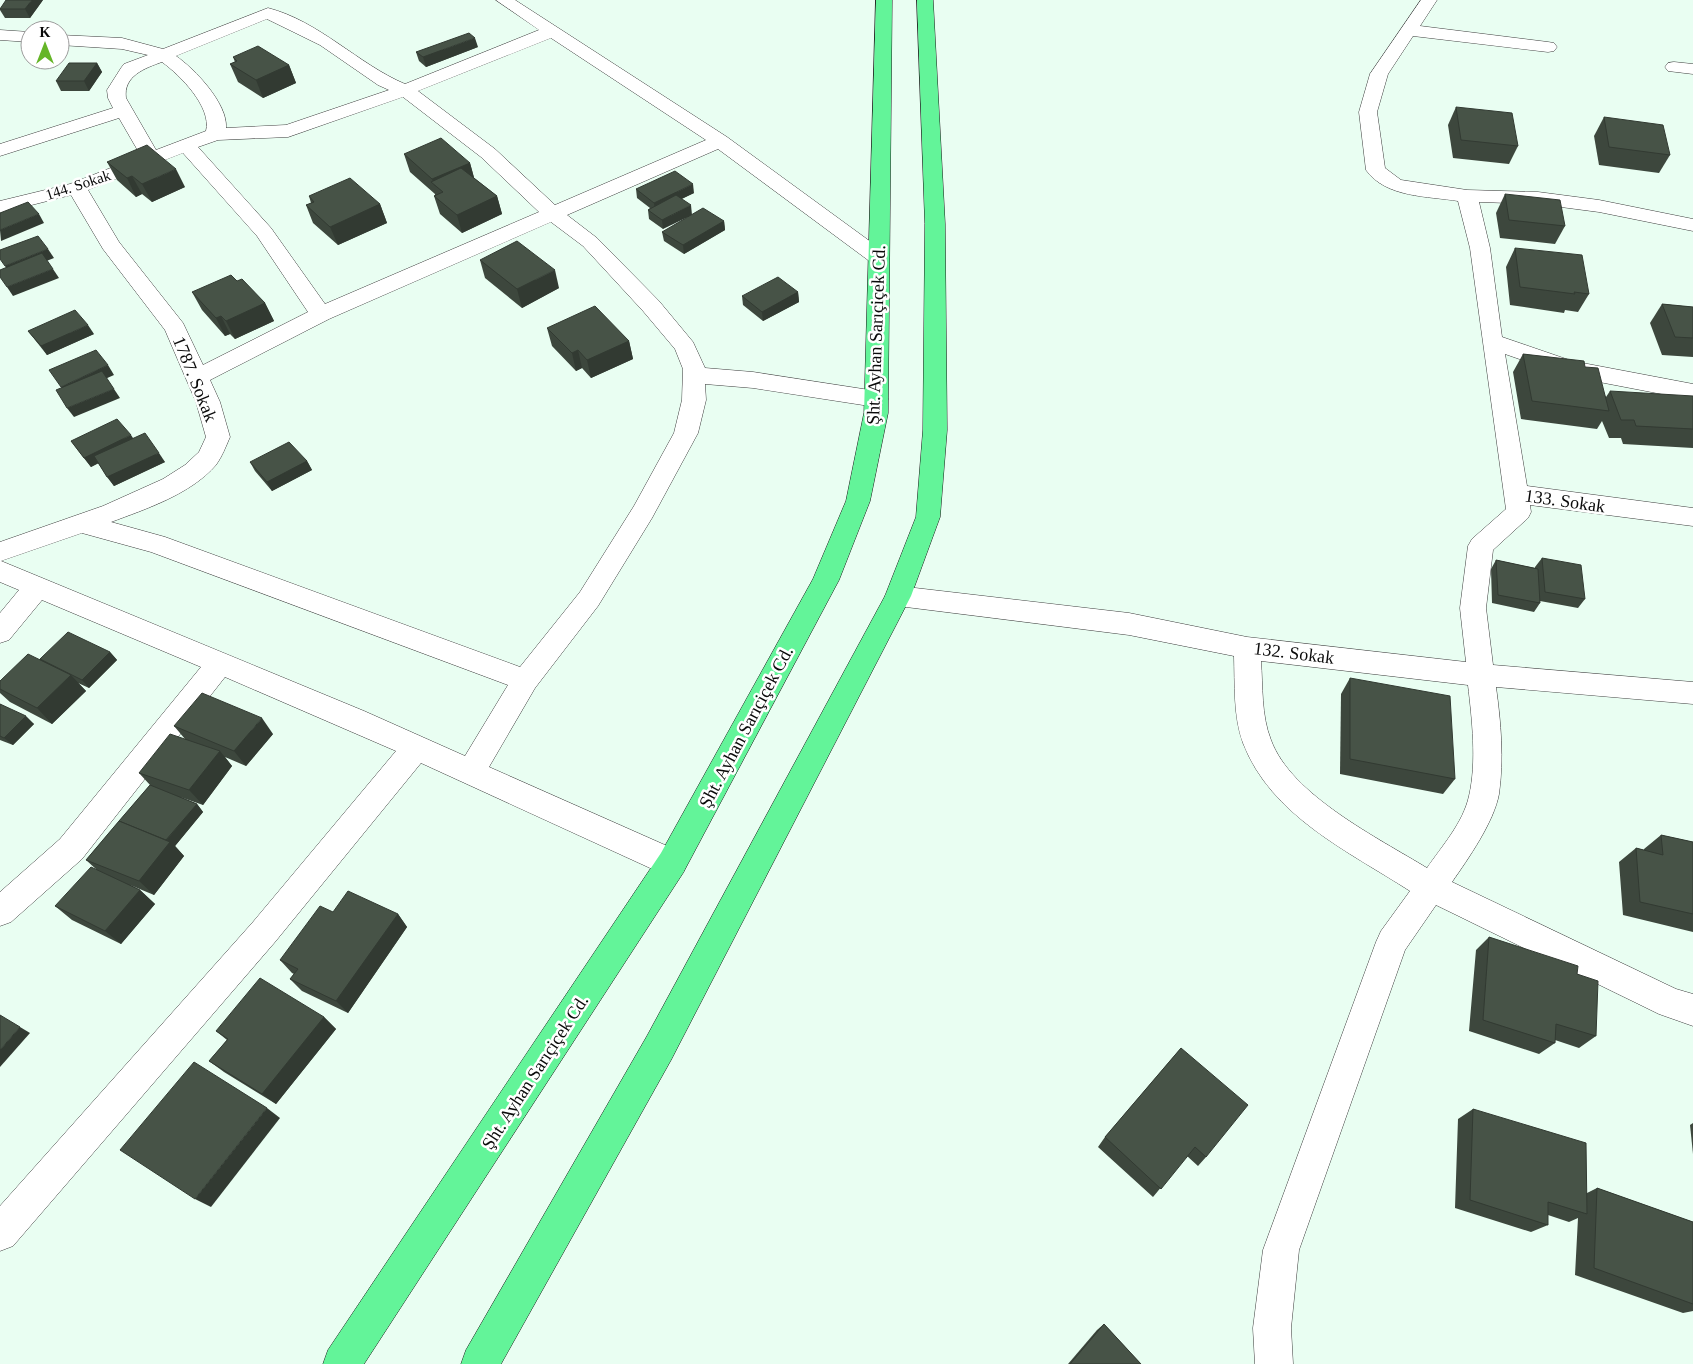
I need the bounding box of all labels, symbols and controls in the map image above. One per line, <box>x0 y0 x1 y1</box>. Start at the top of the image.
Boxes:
north arrow <box>20 20 70 70</box>
text: K <box>40 25 51 40</box>
street label: 144. Sokak <box>43 167 113 203</box>
street label: Şht. Ayhan Sarıçiçek Cd. <box>863 245 889 425</box>
street label: 1787. Sokak <box>169 334 221 424</box>
street label: 133. Sokak <box>1524 485 1606 517</box>
street label: 132. Sokak <box>1253 638 1335 668</box>
street label: Şht. Ayhan Sarıçiçek Cd. <box>695 643 797 811</box>
street label: Şht. Ayhan Sarıçiçek Cd. <box>478 991 592 1153</box>

